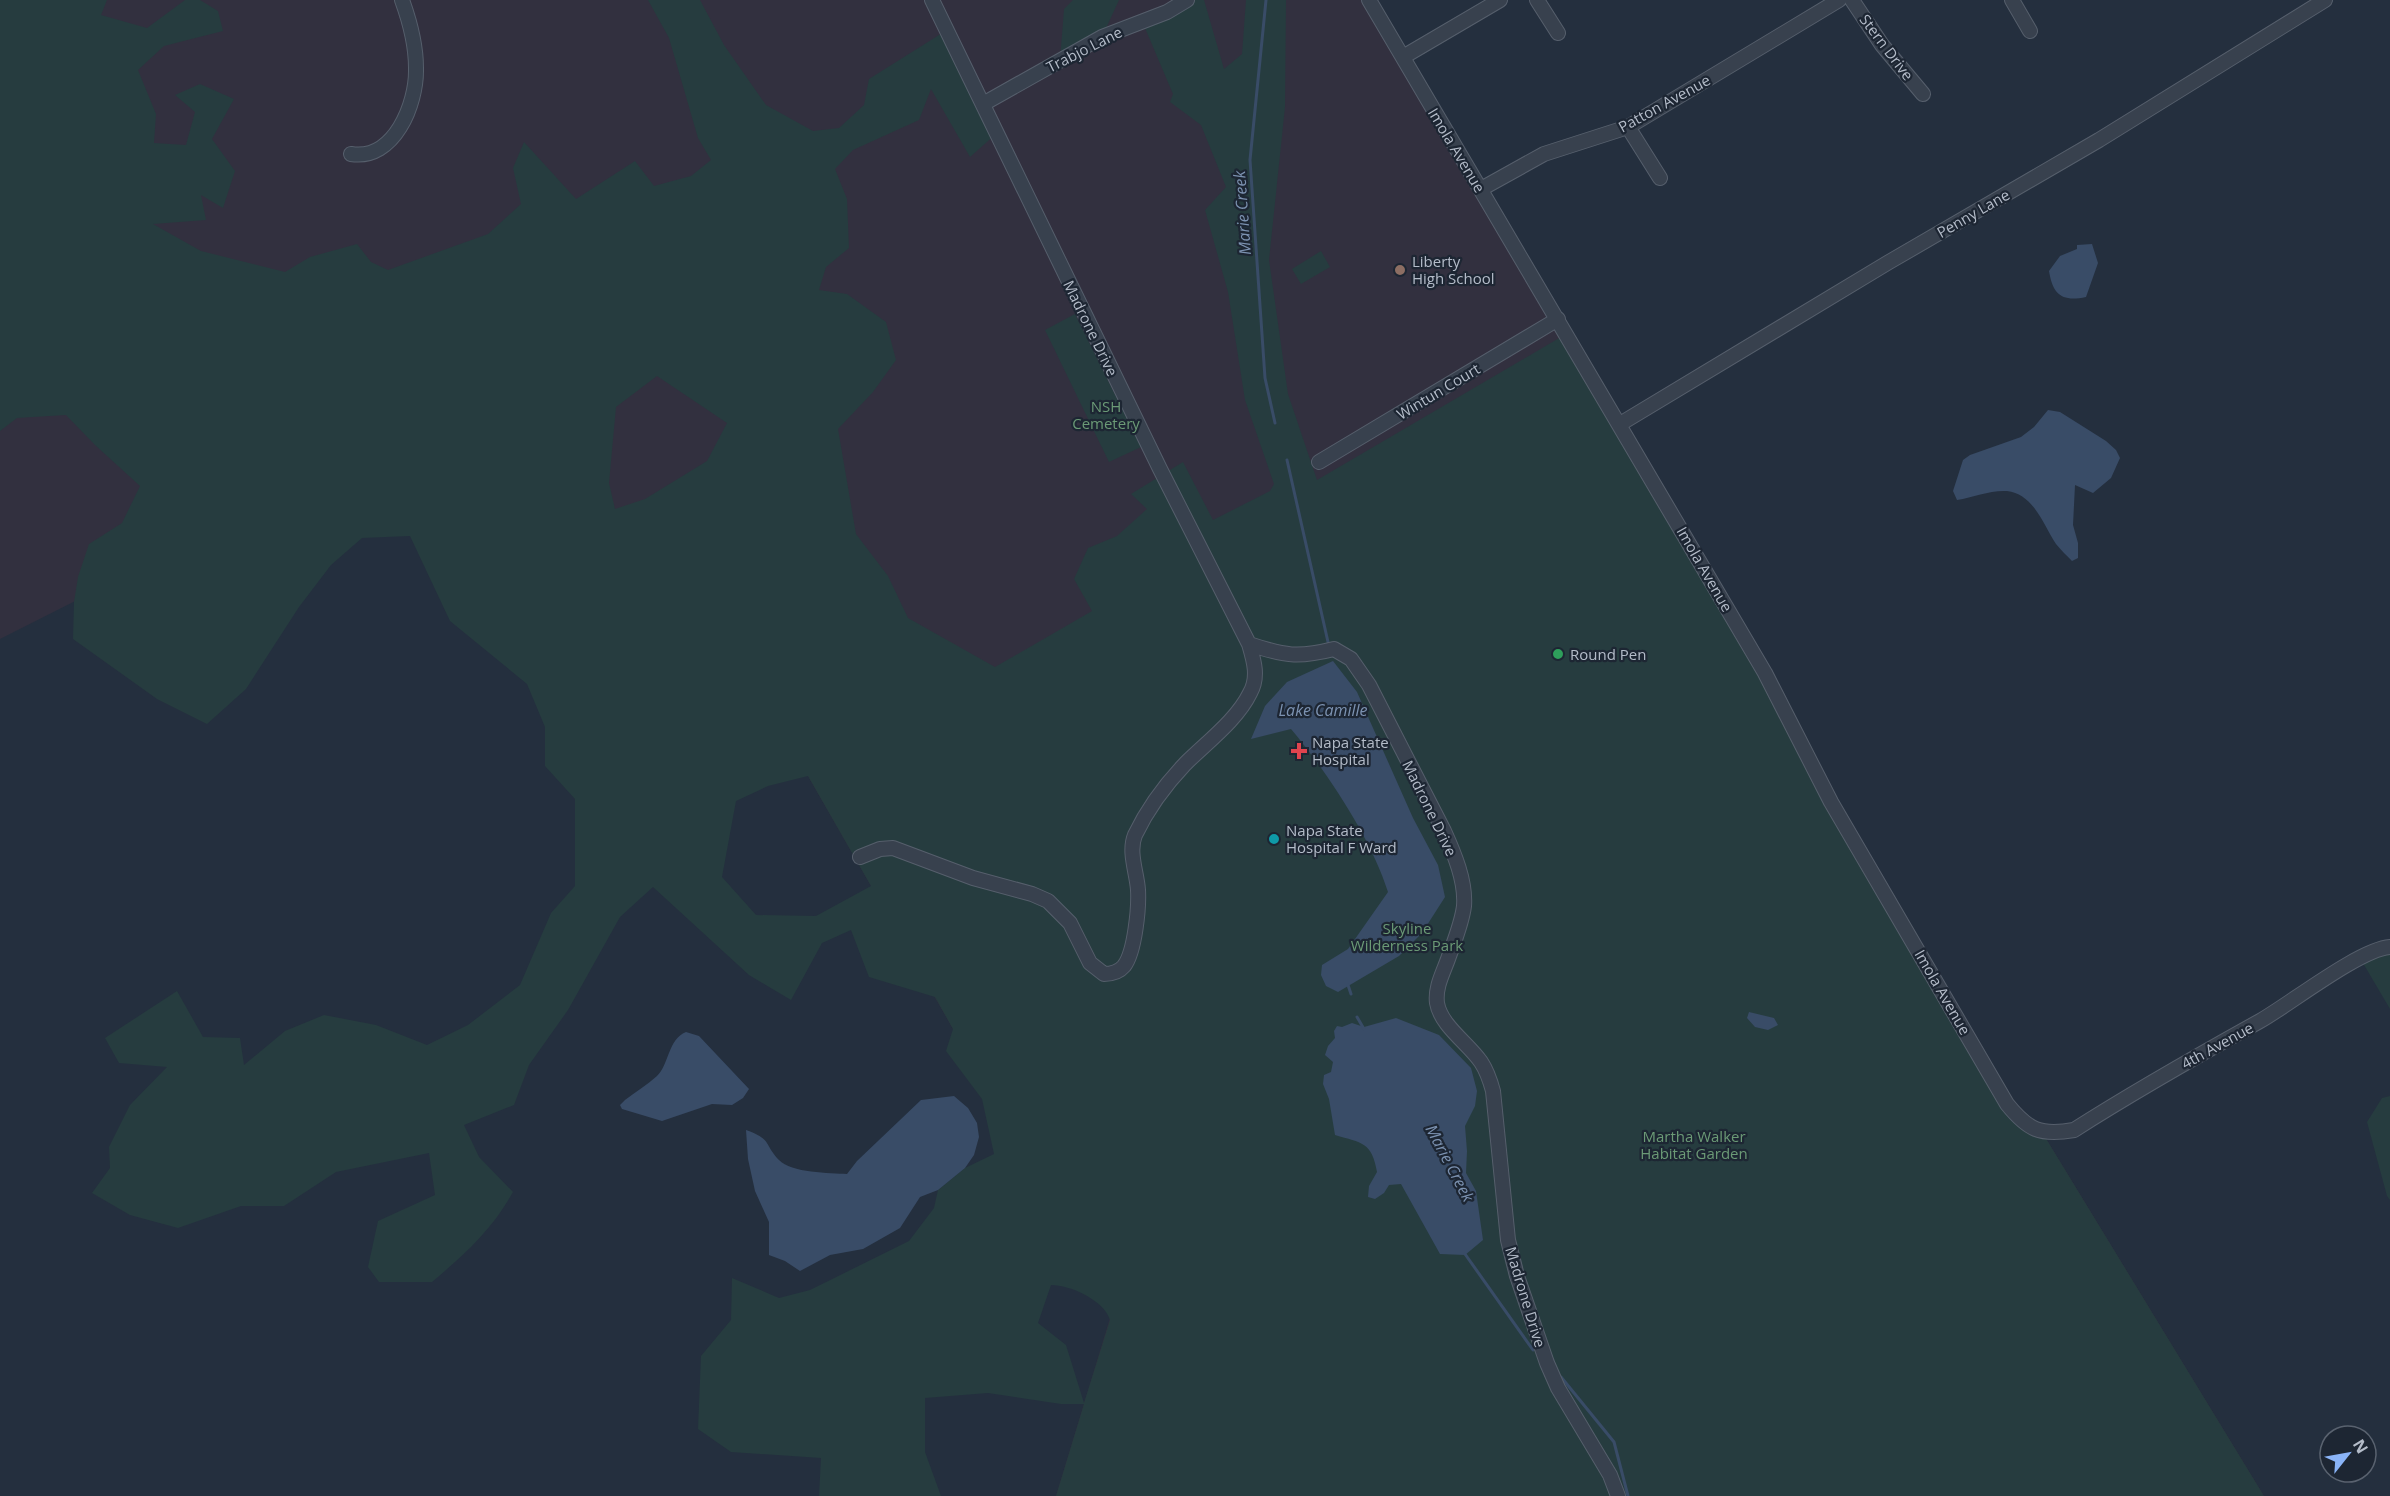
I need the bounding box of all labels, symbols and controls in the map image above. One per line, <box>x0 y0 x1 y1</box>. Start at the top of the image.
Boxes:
street label: Stern Drive <box>1856 10 1918 84</box>
street label: Trabjo Lane <box>1043 21 1125 77</box>
street label: Patton Avenue <box>1614 69 1714 137</box>
street label: Imola Avenue <box>1424 104 1490 196</box>
water label: Marie Creek <box>1228 169 1256 256</box>
street label: Penny Lane <box>1933 184 2013 242</box>
place label: Liberty High School <box>1412 251 1495 288</box>
marker: Liberty High School <box>1393 263 1407 277</box>
street label: Madrone Drive <box>1059 277 1123 379</box>
street label: Wintun Court <box>1393 358 1483 424</box>
park label: NSH Cemetery <box>1072 396 1140 433</box>
street label: Imola Avenue <box>1673 523 1737 615</box>
place label: Round Pen <box>1570 644 1646 664</box>
marker: Round Pen <box>1551 647 1565 661</box>
water label: Lake Camille <box>1278 699 1368 721</box>
place label: Napa State Hospital <box>1312 732 1389 769</box>
marker: Napa State Hospital <box>1290 742 1308 760</box>
street label: Madrone Drive <box>1398 757 1462 859</box>
place label: Napa State Hospital F Ward <box>1286 820 1397 857</box>
marker: Napa State Hospital F Ward <box>1267 832 1281 846</box>
park label: Skyline Wilderness Park <box>1351 918 1463 955</box>
street label: Imola Avenue <box>1911 946 1975 1038</box>
street label: 4th Avenue <box>2177 1017 2257 1073</box>
water label: Marie Creek <box>1420 1121 1480 1206</box>
park label: Martha Walker Habitat Garden <box>1640 1126 1748 1163</box>
street label: Madrone Drive <box>1501 1244 1551 1350</box>
north arrow <box>2318 1424 2378 1484</box>
text: N <box>2348 1435 2374 1458</box>

